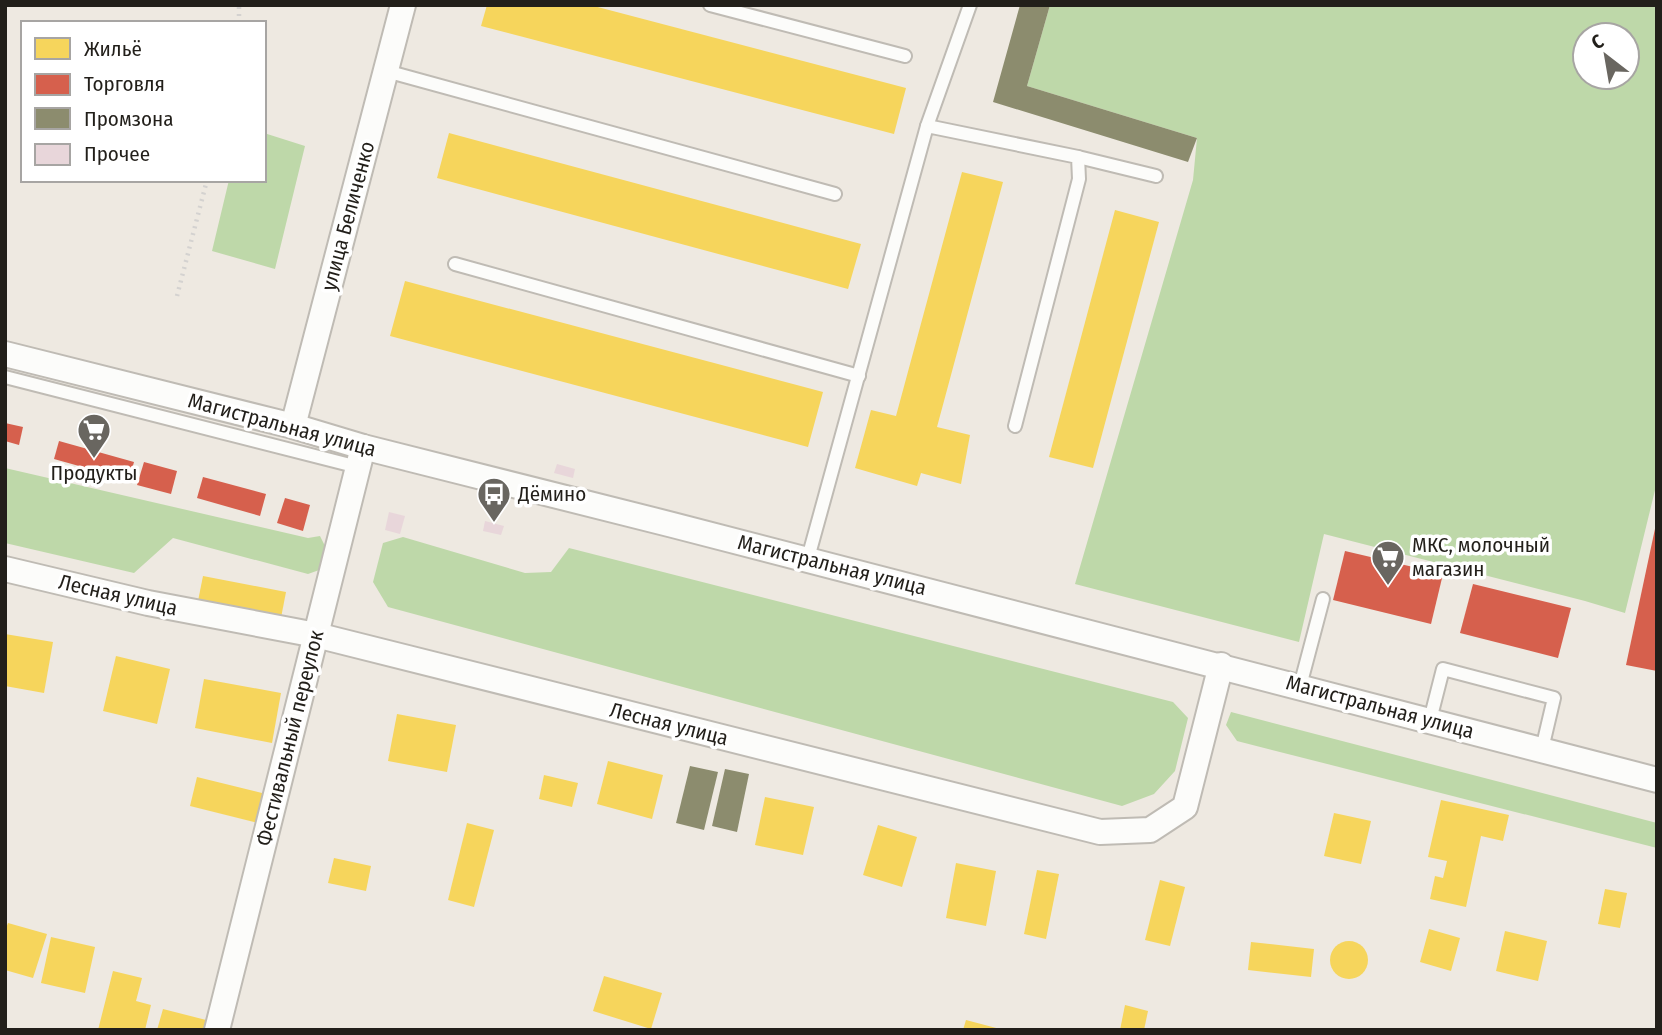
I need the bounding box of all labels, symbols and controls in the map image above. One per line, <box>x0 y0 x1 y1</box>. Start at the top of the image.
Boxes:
legend <box>21 21 266 182</box>
north arrow <box>1571 21 1641 91</box>
text: С <box>1587 29 1608 54</box>
text: Жильё <box>84 36 142 62</box>
text: Торговля <box>84 71 165 97</box>
text: Промзона <box>84 106 173 132</box>
street label: улица Беличенко <box>316 139 380 293</box>
text: Прочее <box>84 141 150 167</box>
street label: Магистральная улица <box>185 387 379 463</box>
supermarket icon: Продукты <box>75 411 113 460</box>
place label: Продукты <box>51 460 137 486</box>
bus stop icon: Дёмино <box>475 475 513 524</box>
place label: Дёмино <box>517 481 586 507</box>
street label: Магистральная улица <box>735 529 929 601</box>
place label: МКС, молочный магазин <box>1412 532 1550 582</box>
supermarket icon: МКС, молочный магазин <box>1369 538 1407 587</box>
street label: Лесная улица <box>56 569 180 621</box>
street label: Фестивальный переулок <box>251 628 329 848</box>
street label: Магистральная улица <box>1283 669 1477 745</box>
street label: Лесная улица <box>607 697 731 751</box>

